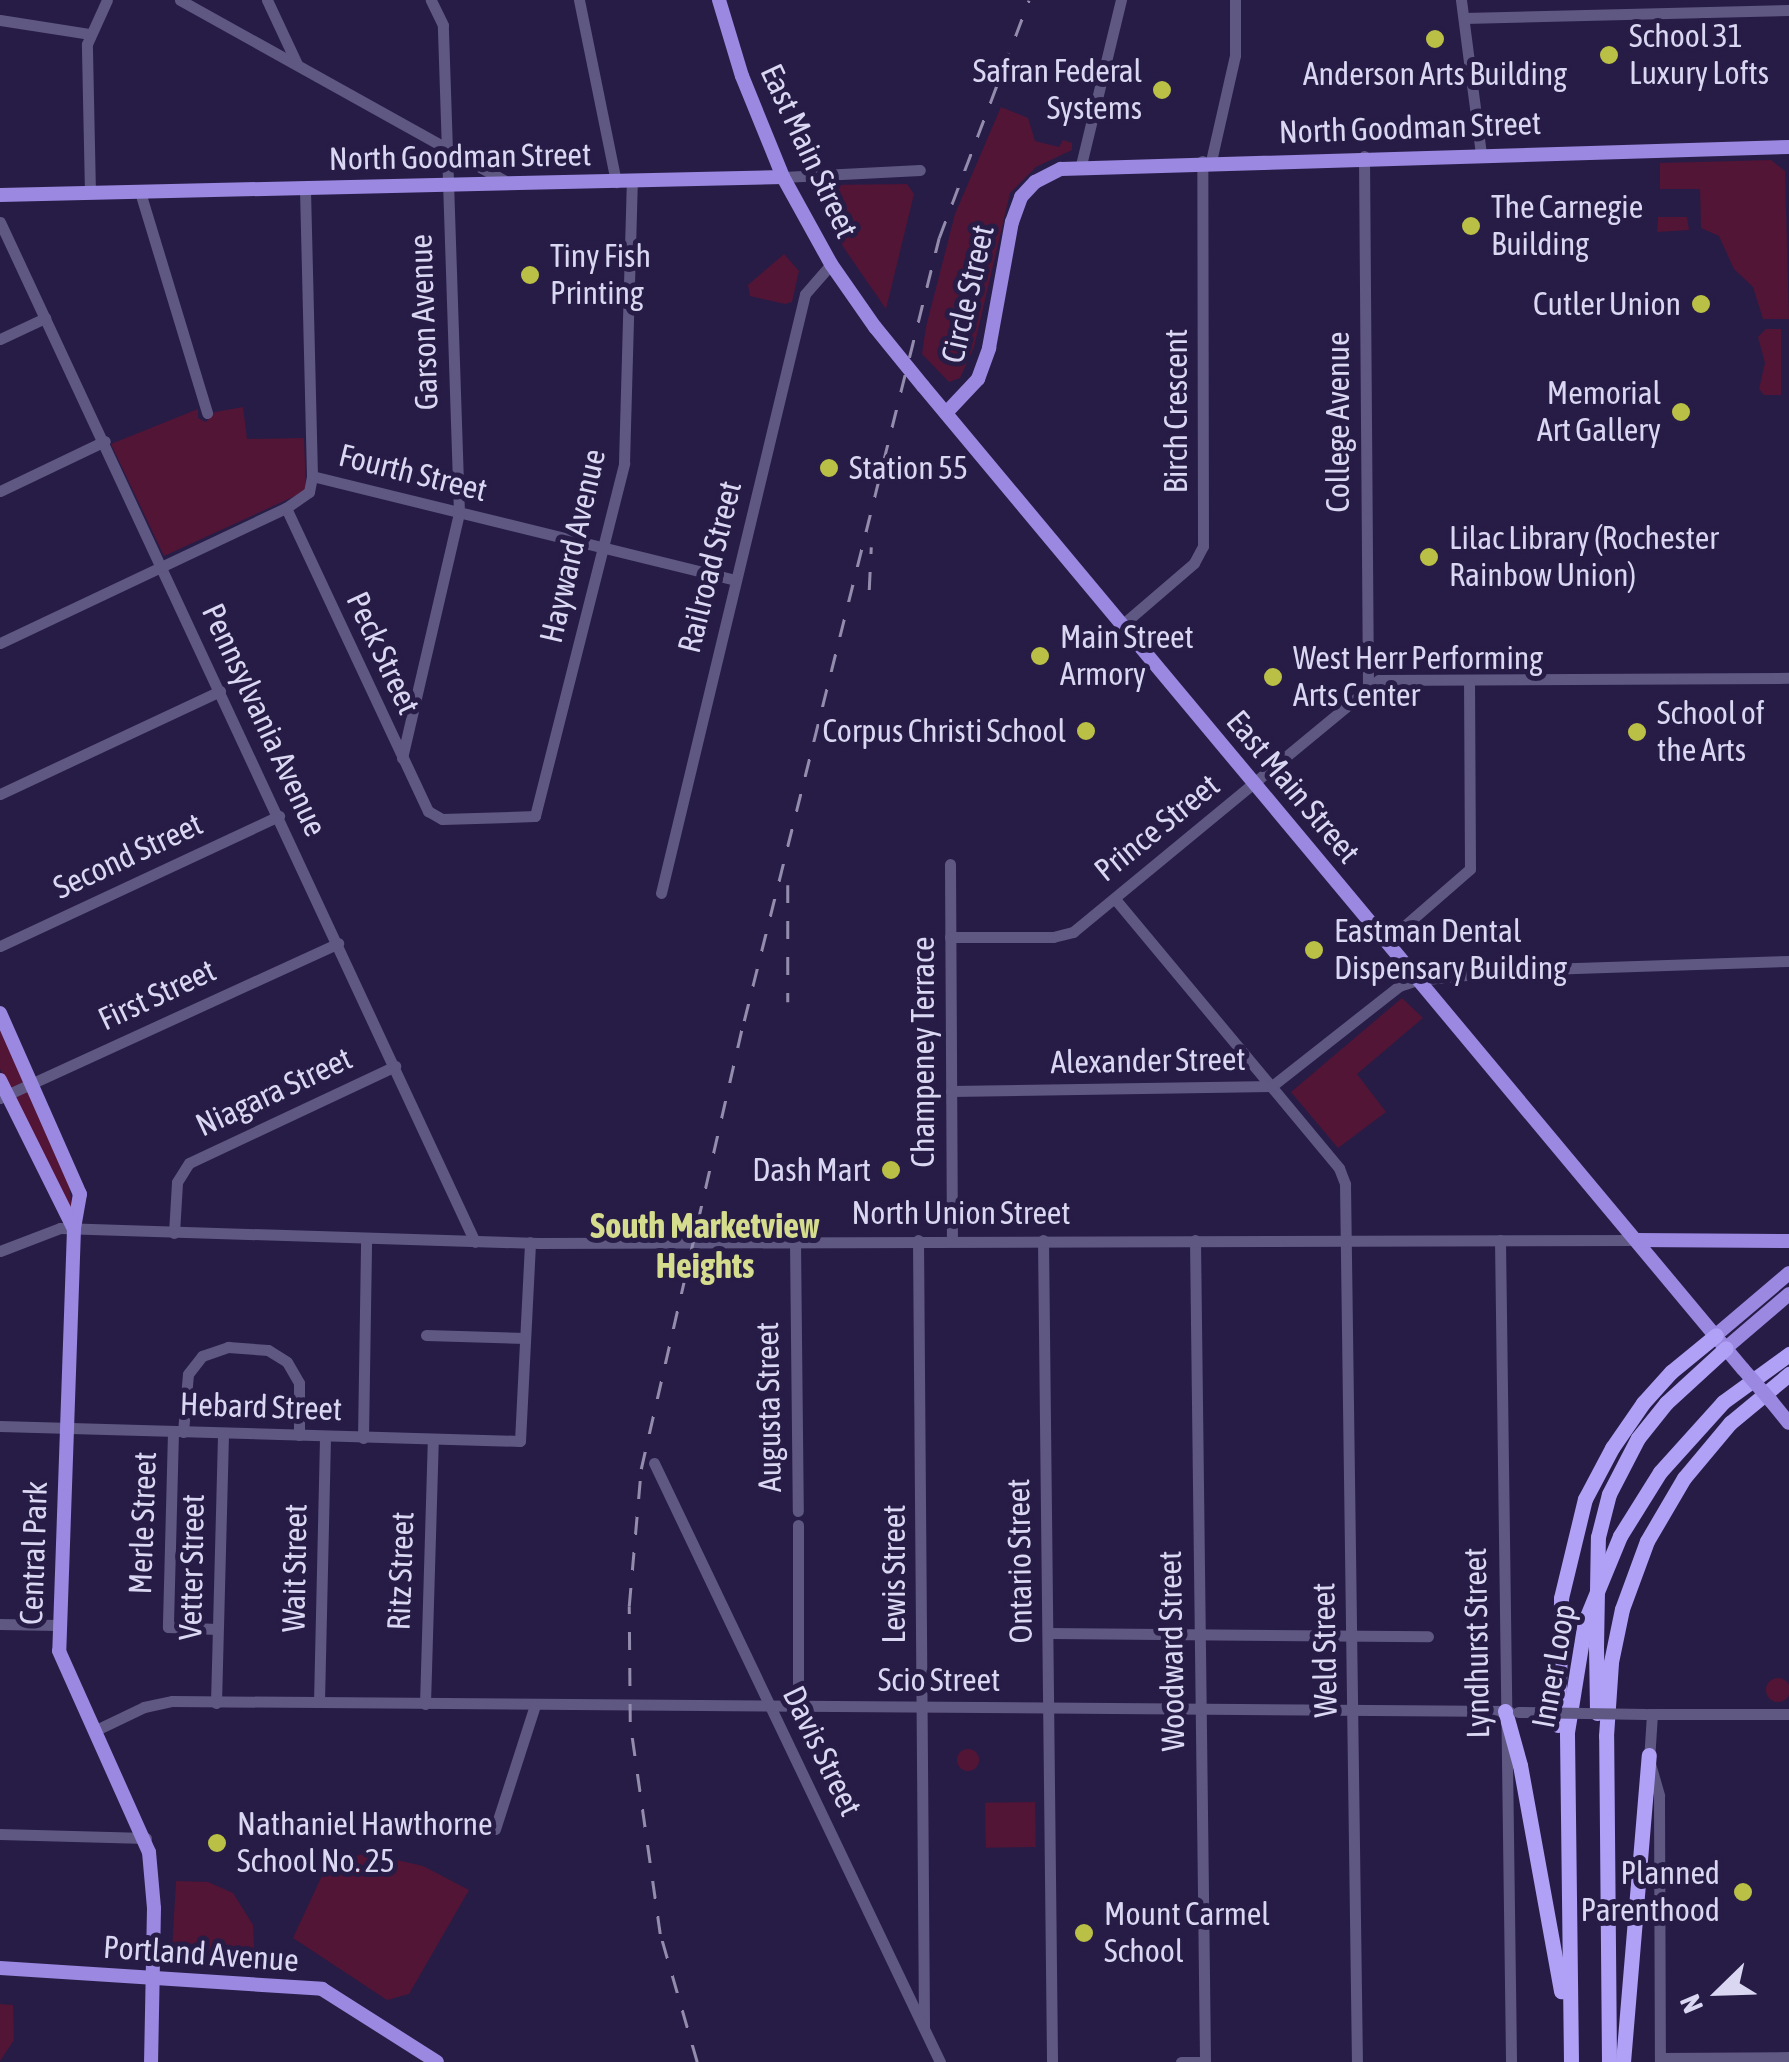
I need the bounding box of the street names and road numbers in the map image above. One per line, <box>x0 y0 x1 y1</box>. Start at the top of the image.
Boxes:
street label: East Main Street <box>752 58 866 244</box>
street label: North Goodman Street <box>1278 104 1542 152</box>
street label: North Goodman Street <box>328 136 592 178</box>
street label: Circle Street <box>934 221 1002 367</box>
street label: Garson Avenue <box>402 233 446 411</box>
street label: Birch Crescent <box>1157 329 1195 493</box>
street label: College Avenue <box>1319 331 1357 513</box>
street label: Fourth Street <box>335 436 491 510</box>
street label: Hayward Avenue <box>532 445 614 647</box>
street label: Railroad Street <box>670 477 750 657</box>
street label: Peck Street <box>338 586 428 720</box>
street label: Pennsylvania Avenue <box>193 598 335 842</box>
street label: East Main Street <box>1218 703 1368 871</box>
street label: Prince Street <box>1087 766 1227 890</box>
street label: Second Street <box>47 805 209 907</box>
street label: Champeney Terrace <box>904 937 942 1167</box>
street label: First Street <box>92 951 222 1039</box>
street label: Niagara Street <box>190 1039 358 1145</box>
street label: Alexander Street <box>1050 1040 1246 1082</box>
street label: North Union Street <box>851 1194 1071 1232</box>
street label: Augusta Street <box>748 1322 790 1492</box>
street label: Hebard Street <box>179 1385 343 1429</box>
street label: Merle Street <box>121 1451 165 1595</box>
street label: Ontario Street <box>999 1478 1041 1644</box>
street label: Central Park <box>12 1481 56 1625</box>
street label: Vetter Street <box>172 1494 212 1640</box>
street label: Wait Street <box>275 1504 315 1632</box>
street label: Lewis Street <box>875 1505 913 1643</box>
street label: Ritz Street <box>380 1511 422 1631</box>
street label: Lyndhurst Street <box>1456 1547 1498 1739</box>
street label: Woodward Street <box>1151 1551 1193 1751</box>
street label: Weld Street <box>1305 1582 1345 1718</box>
street label: Inner Loop <box>1524 1601 1584 1731</box>
street label: Scio Street <box>878 1661 1000 1699</box>
street label: Davis Street <box>774 1680 870 1822</box>
street label: Portland Avenue <box>102 1928 300 1980</box>

